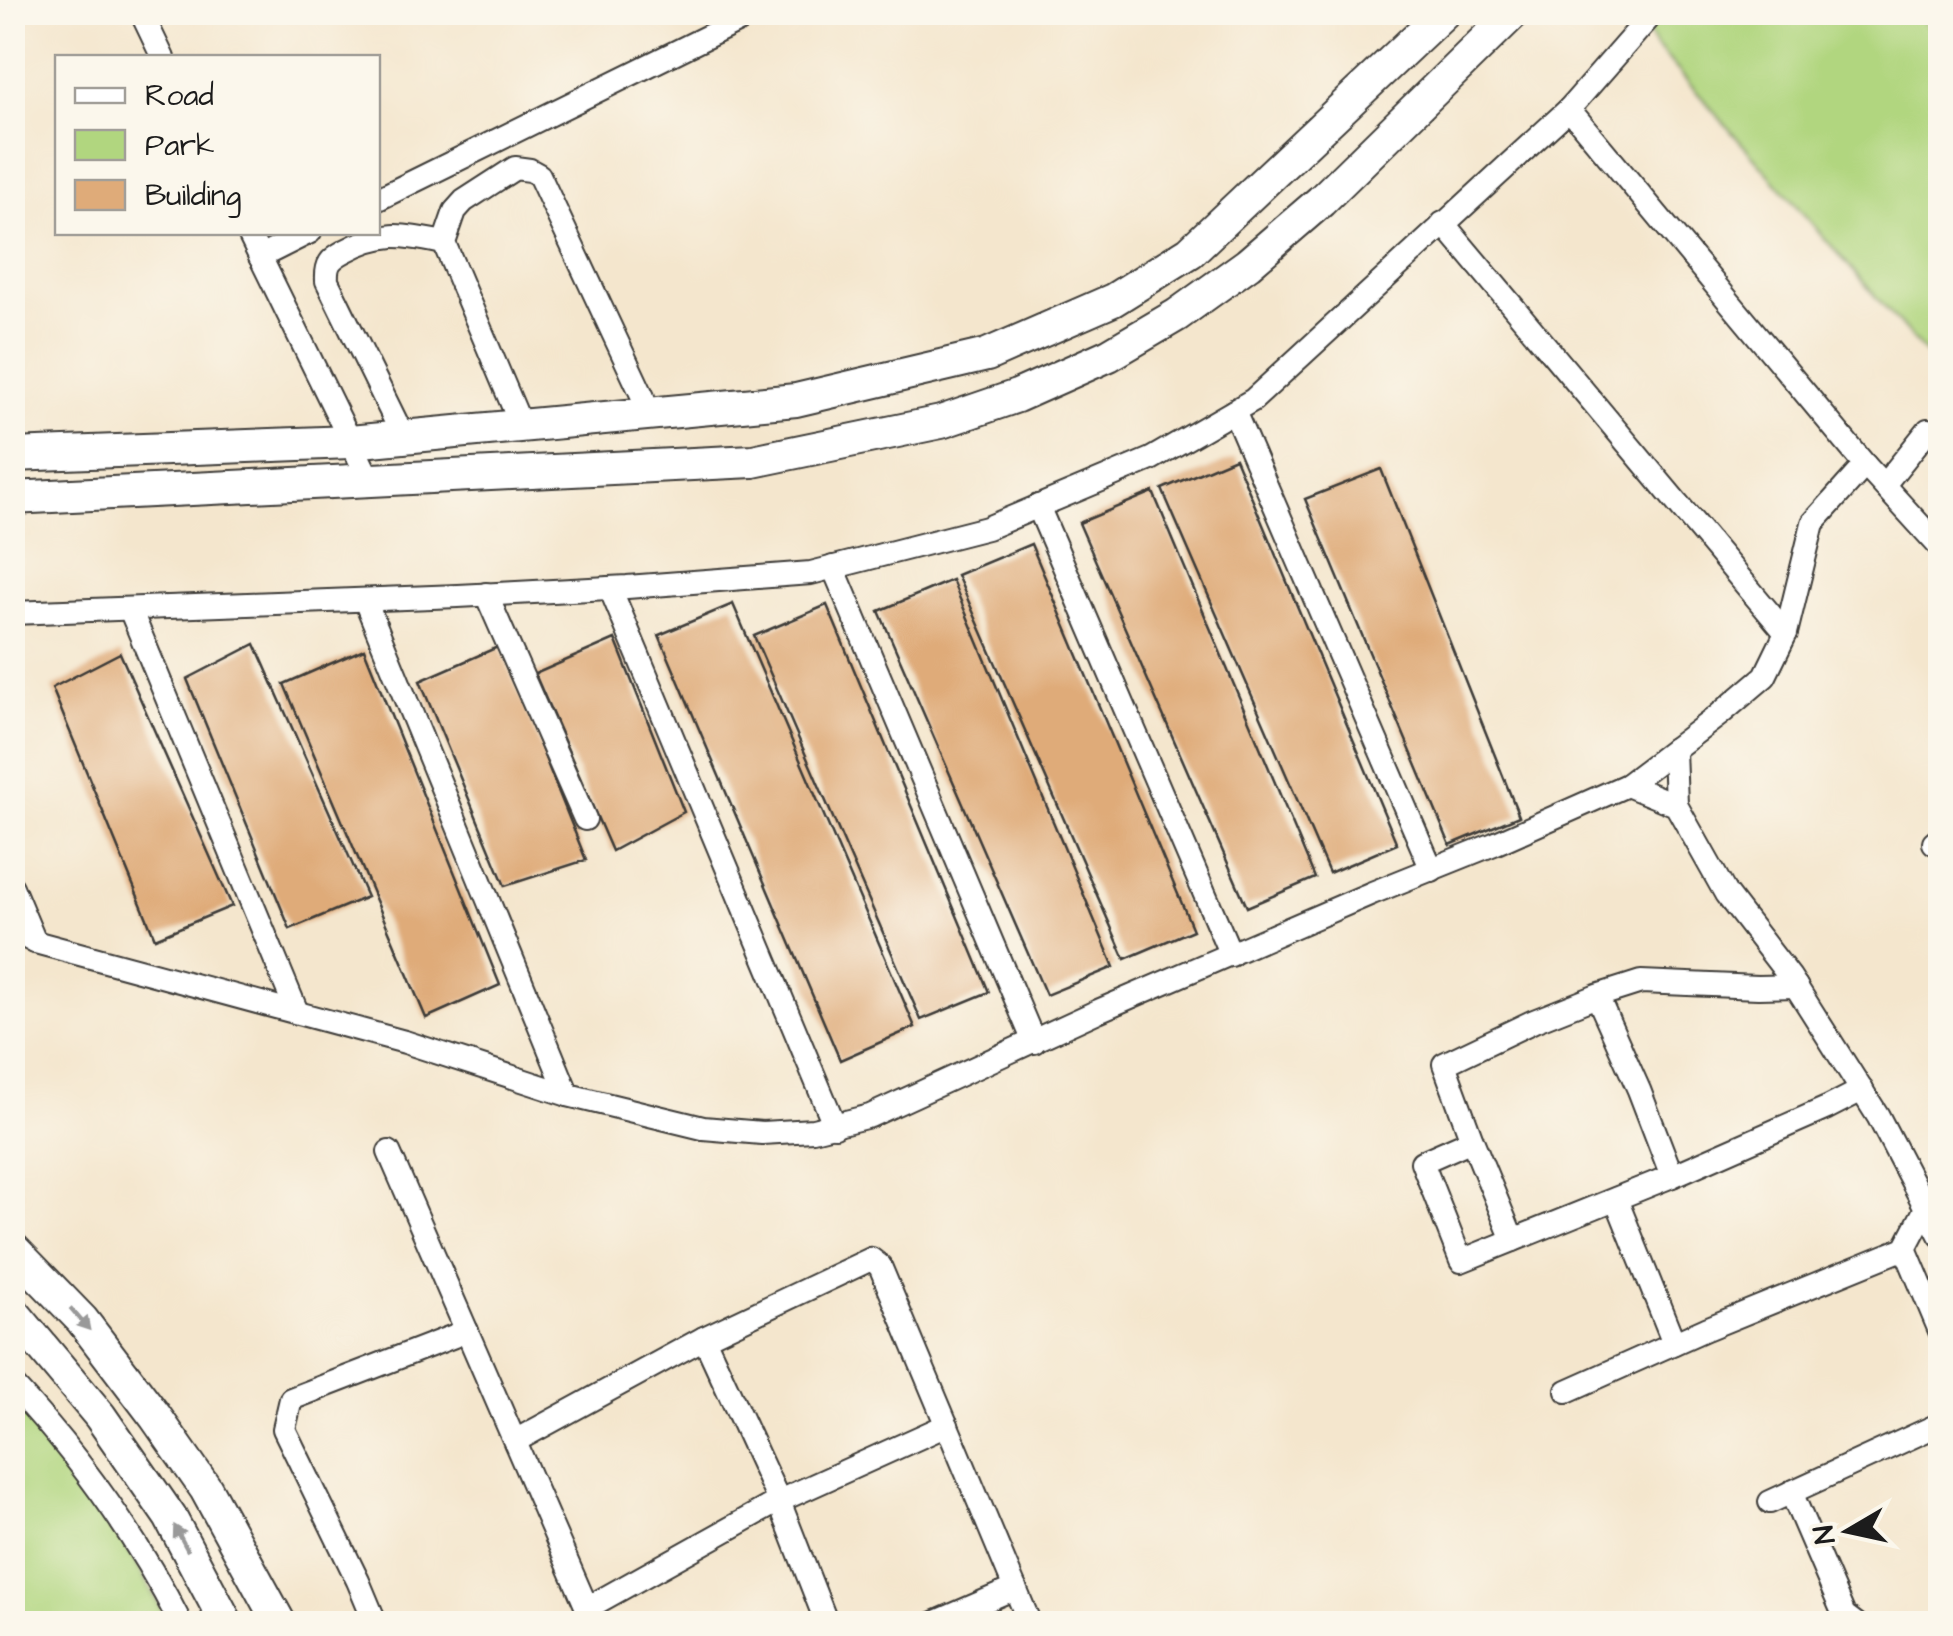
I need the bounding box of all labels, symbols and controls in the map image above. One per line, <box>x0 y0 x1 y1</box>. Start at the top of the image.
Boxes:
legend <box>55 55 380 235</box>
text: Road <box>145 75 214 117</box>
text: Park <box>145 125 214 167</box>
text: Building <box>145 175 241 218</box>
one-way arrow <box>68 1306 90 1331</box>
north arrow <box>1798 1481 1898 1581</box>
one-way arrow <box>173 1523 190 1552</box>
text: N <box>1804 1523 1845 1546</box>

